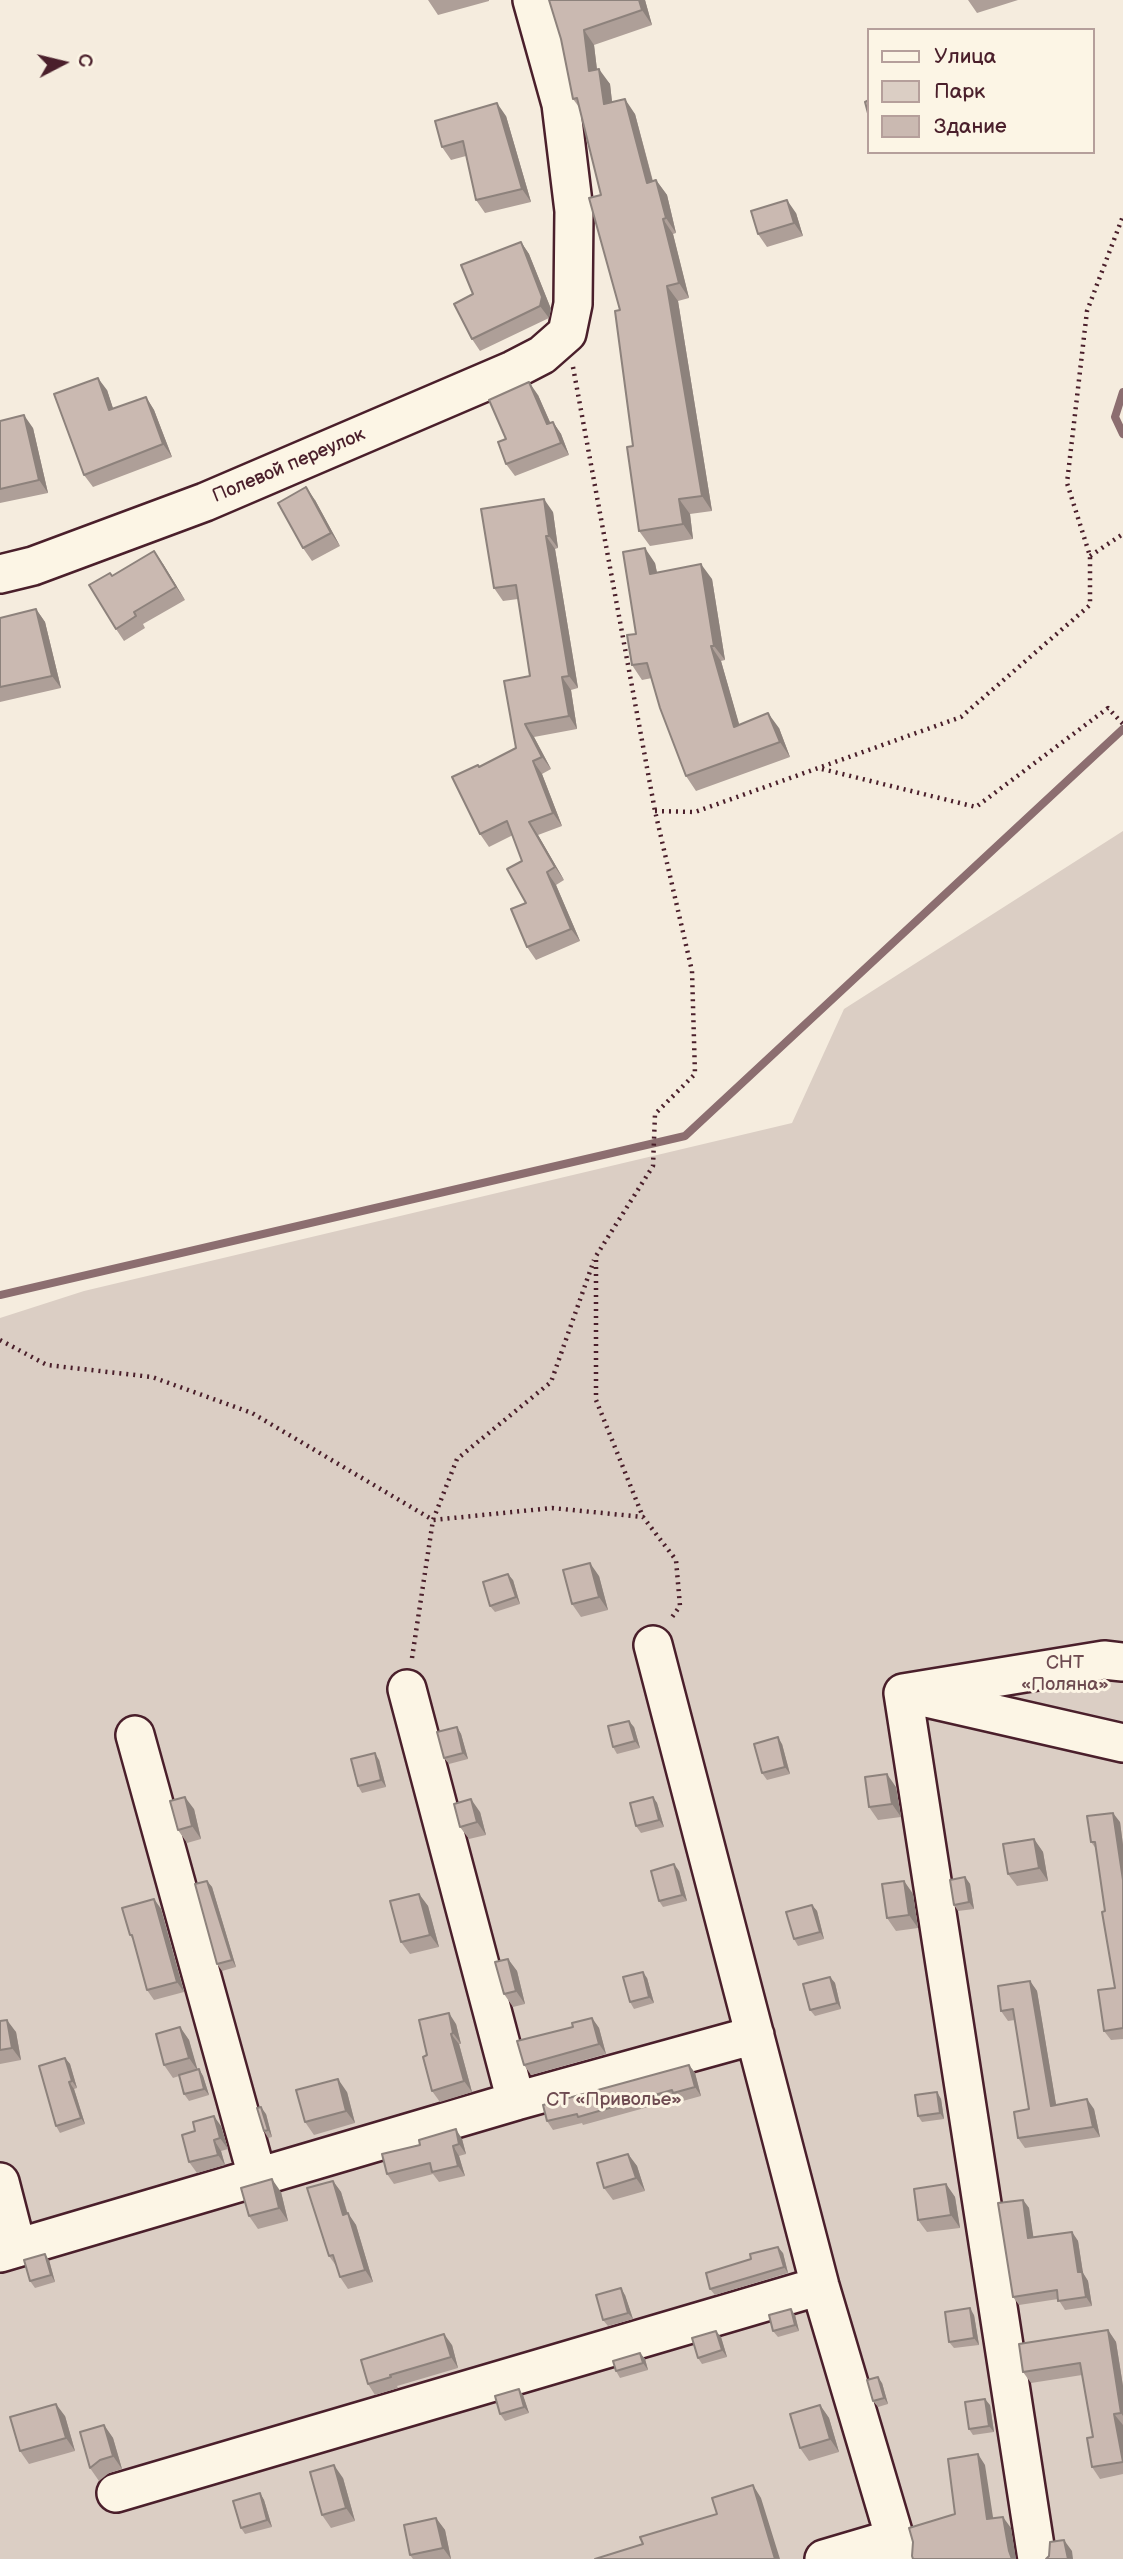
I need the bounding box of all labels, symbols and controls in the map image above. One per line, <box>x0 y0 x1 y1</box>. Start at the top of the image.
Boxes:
north arrow <box>28 28 98 98</box>
legend <box>867 28 1095 154</box>
text: Улица <box>934 44 996 69</box>
text: С <box>72 52 97 68</box>
text: Парк <box>934 79 985 104</box>
text: Здание <box>934 114 1007 139</box>
street label: Полевой переулок <box>209 424 369 508</box>
park label: СНТ «Поляна» <box>1021 1652 1109 1696</box>
park label: СТ «Приволье» <box>546 2089 682 2111</box>

